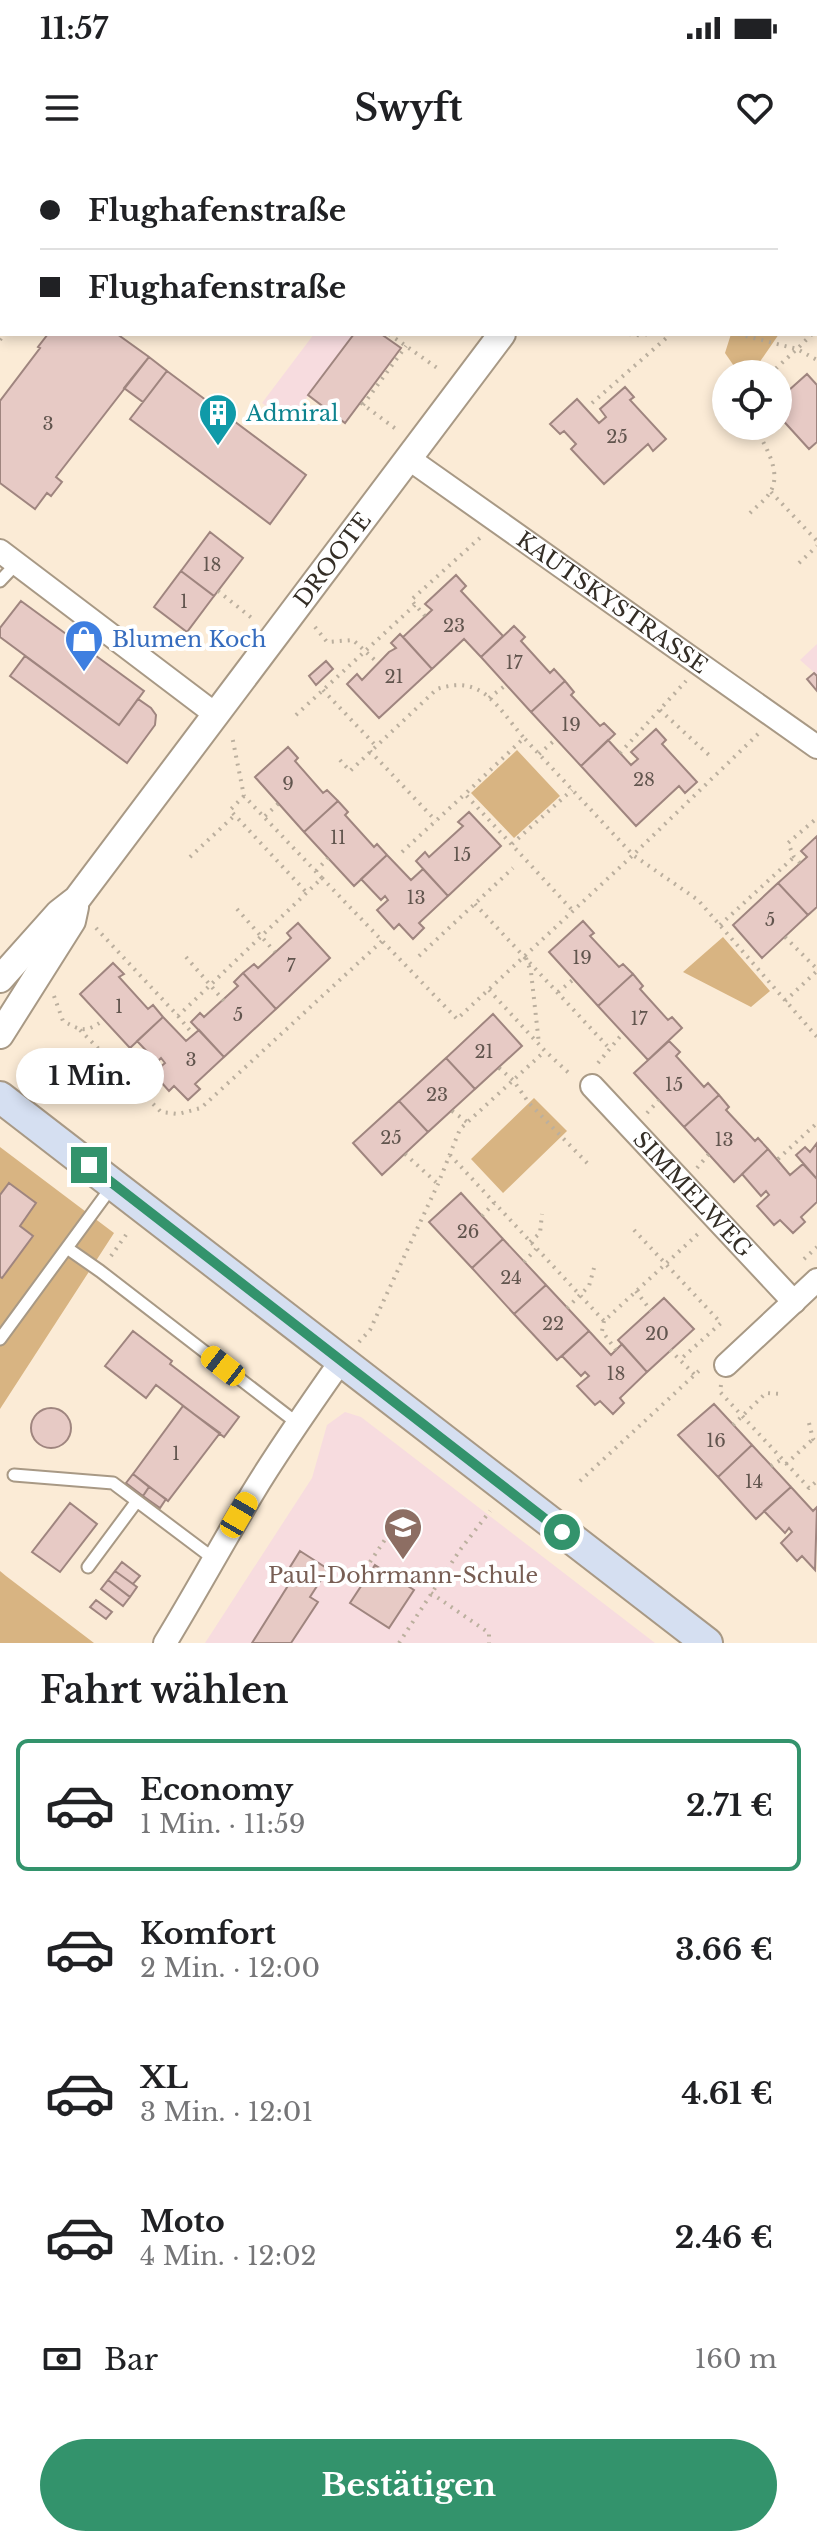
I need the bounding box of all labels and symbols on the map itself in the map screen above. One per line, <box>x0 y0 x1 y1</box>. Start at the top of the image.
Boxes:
building icon: Admiral <box>197 392 239 447</box>
place label: Admiral <box>245 400 338 427</box>
house number: 3 <box>42 413 54 435</box>
house number: 25 <box>606 426 628 448</box>
street label: DROOTE <box>288 507 377 612</box>
street label: KAUTSKYSTRASSE <box>511 526 713 679</box>
house number: 18 <box>203 554 221 576</box>
house number: 1 <box>180 591 188 613</box>
house number: 23 <box>443 615 465 637</box>
shop icon: Blumen Koch <box>63 618 105 673</box>
place label: Blumen Koch <box>112 626 266 653</box>
house number: 17 <box>505 652 523 674</box>
house number: 21 <box>384 666 404 688</box>
house number: 19 <box>561 714 581 736</box>
house number: 28 <box>633 769 655 791</box>
house number: 9 <box>282 773 294 795</box>
house number: 11 <box>330 827 346 849</box>
house number: 15 <box>453 844 471 866</box>
house number: 13 <box>406 887 426 909</box>
house number: 5 <box>765 909 775 931</box>
house number: 19 <box>572 947 592 969</box>
house number: 7 <box>286 955 296 977</box>
house number: 1 <box>115 996 123 1018</box>
house number: 5 <box>233 1004 243 1026</box>
house number: 17 <box>630 1008 648 1030</box>
house number: 21 <box>474 1041 494 1063</box>
callout: 1 Min. <box>15 1049 163 1105</box>
house number: 3 <box>185 1049 197 1071</box>
house number: 15 <box>665 1074 683 1096</box>
house number: 23 <box>426 1084 448 1106</box>
street label: SIMMELWEG <box>627 1126 758 1263</box>
house number: 25 <box>380 1127 402 1149</box>
house number: 13 <box>714 1129 734 1151</box>
route end <box>71 1147 107 1183</box>
house number: 26 <box>457 1221 479 1243</box>
house number: 24 <box>500 1267 522 1289</box>
house number: 22 <box>542 1313 564 1335</box>
house number: 20 <box>645 1323 669 1345</box>
car <box>197 1342 249 1390</box>
house number: 18 <box>607 1363 625 1385</box>
house number: 16 <box>706 1430 726 1452</box>
house number: 1 <box>172 1443 180 1465</box>
house number: 14 <box>745 1471 763 1493</box>
car <box>217 1488 261 1542</box>
school or university icon: Paul-Dohrmann-Schule <box>382 1506 424 1561</box>
route start <box>544 1514 580 1550</box>
place label: Paul-Dohrmann-Schule <box>268 1562 538 1589</box>

